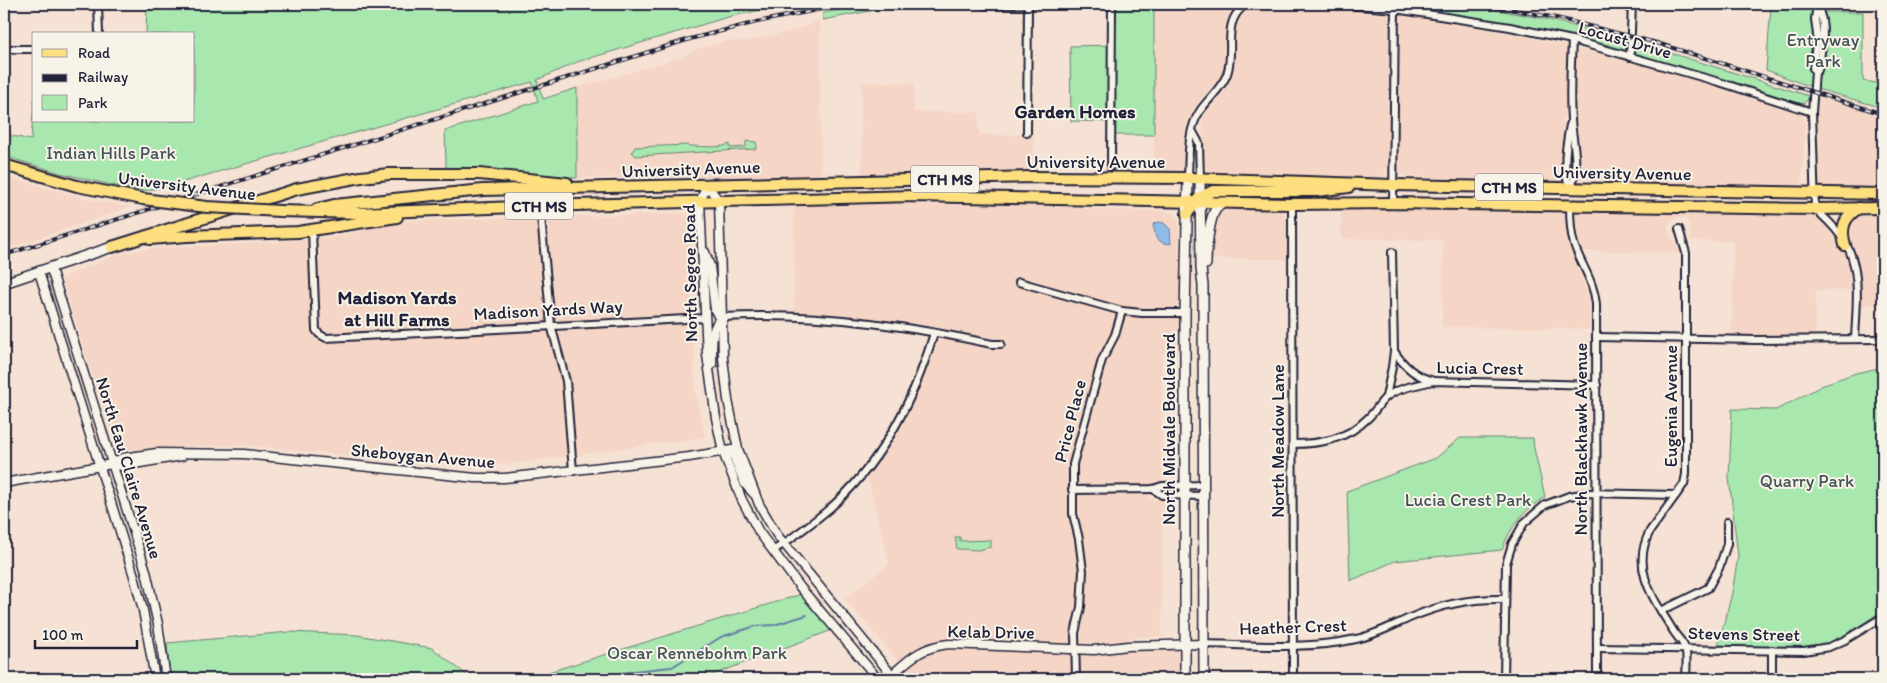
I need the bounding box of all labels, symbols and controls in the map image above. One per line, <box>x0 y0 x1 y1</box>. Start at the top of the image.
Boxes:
street label: Locust Drive <box>1576 16 1674 64</box>
park label: Entryway Park <box>1787 29 1860 72</box>
legend <box>32 32 195 122</box>
text: Road <box>78 44 111 62</box>
text: Railway <box>78 68 128 86</box>
text: Park <box>78 94 108 112</box>
district label: Garden Homes <box>1014 100 1136 123</box>
park label: Indian Hills Park <box>46 142 176 164</box>
street label: University Avenue <box>1027 151 1165 173</box>
street label: University Avenue <box>621 156 761 182</box>
street label: University Avenue <box>1552 161 1692 185</box>
road number: CTH MS <box>911 165 979 192</box>
street label: University Avenue <box>117 167 257 205</box>
road number: CTH MS <box>1475 173 1543 200</box>
road number: CTH MS <box>505 192 573 220</box>
street label: North Segoe Road <box>678 204 702 342</box>
district label: Madison Yards at Hill Farms <box>337 286 457 331</box>
street label: Madison Yards Way <box>473 295 624 325</box>
street label: North Midvale Boulevard <box>1158 333 1180 525</box>
street label: North Blackhawk Avenue <box>1570 343 1592 535</box>
street label: Eugenia Avenue <box>1660 345 1682 467</box>
street label: Lucia Crest <box>1436 356 1524 380</box>
street label: North Meadow Lane <box>1267 364 1289 518</box>
street label: North Eau Claire Avenue <box>91 374 167 562</box>
street label: Price Place <box>1049 377 1091 465</box>
street label: Sheboygan Avenue <box>350 439 496 473</box>
park label: Quarry Park <box>1760 470 1854 492</box>
park label: Lucia Crest Park <box>1405 489 1532 511</box>
street label: Heather Crest <box>1239 614 1347 640</box>
scale bar <box>35 618 138 650</box>
street label: Kelab Drive <box>947 620 1035 644</box>
street label: Stevens Street <box>1688 622 1801 646</box>
text: 100 m <box>42 626 84 644</box>
park label: Oscar Rennebohm Park <box>607 642 788 664</box>

